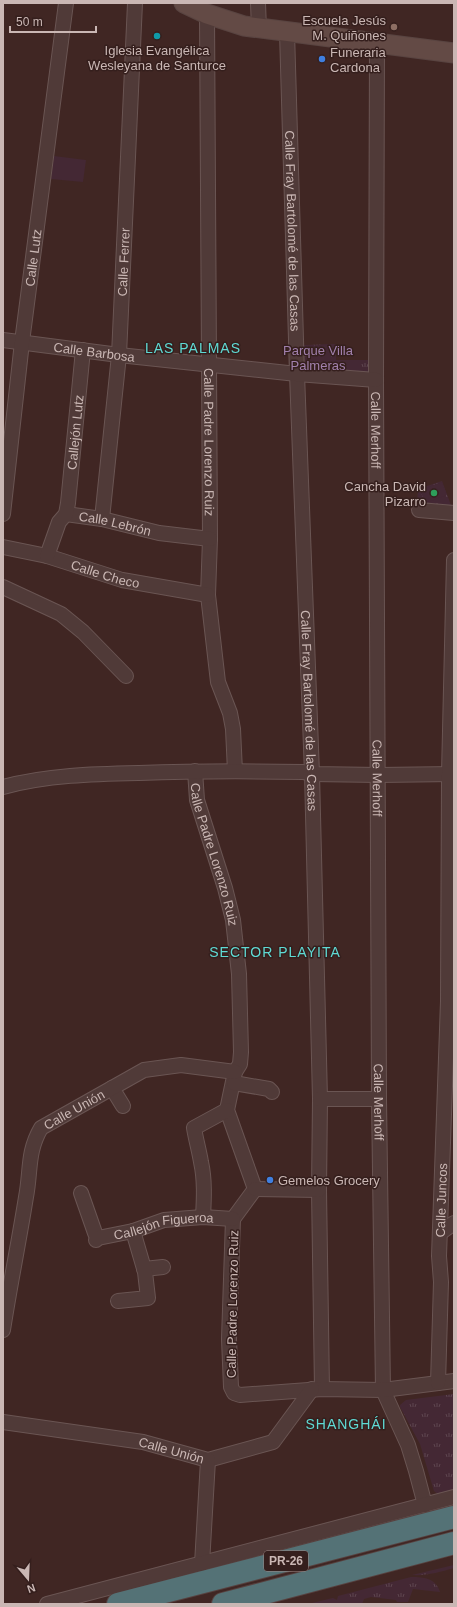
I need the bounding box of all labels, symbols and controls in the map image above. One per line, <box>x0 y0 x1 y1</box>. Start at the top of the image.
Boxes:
scale bar <box>10 8 96 34</box>
place label: Escuela Jesús M. Quiñones <box>302 13 386 43</box>
text: 50 m <box>16 15 43 29</box>
marker: Escuela Jesús M. Quiñones <box>389 22 399 32</box>
marker: Iglesia Evangélica Wesleyana de Santurce <box>152 31 162 41</box>
place label: Iglesia Evangélica Wesleyana de Santurce <box>88 43 226 73</box>
place label: Funeraria Cardona <box>330 45 386 75</box>
marker: Funeraria Cardona <box>317 54 327 64</box>
street label: Calle Fray Bartolomé de las Casas <box>282 130 303 332</box>
street label: Calle Ferrer <box>115 227 133 297</box>
street label: Calle Lutz <box>22 228 45 287</box>
street label: Calle Barbosa <box>53 340 136 365</box>
district label: LAS PALMAS <box>145 340 241 356</box>
park label: Parque Villa Palmeras <box>283 343 354 373</box>
street label: Calle Padre Lorenzo Ruiz <box>201 368 217 516</box>
street label: Calle Merhoff <box>368 391 383 469</box>
street label: Callejón Lutz <box>64 394 87 470</box>
place label: Cancha David Pizarro <box>344 479 426 509</box>
marker: Cancha David Pizarro <box>429 488 439 498</box>
street label: Calle Lebrón <box>78 509 153 539</box>
street label: Calle Checo <box>69 557 141 591</box>
street label: Calle Fray Bartolomé de las Casas <box>298 610 320 812</box>
street label: Calle Merhoff <box>369 739 385 817</box>
street label: Calle Padre Lorenzo Ruiz <box>188 782 241 927</box>
district label: SECTOR PLAYITA <box>209 944 341 960</box>
street label: Calle Merhoff <box>371 1063 387 1141</box>
street label: Calle Unión <box>41 1087 107 1133</box>
street label: Calle Juncos <box>433 1162 450 1238</box>
place label: Gemelos Grocery <box>278 1173 380 1188</box>
marker: Gemelos Grocery <box>265 1175 275 1185</box>
street label: Callejón Figueroa <box>112 1210 215 1243</box>
street label: Calle Padre Lorenzo Ruiz <box>224 1230 241 1378</box>
district label: SHANGHÁI <box>305 1416 387 1432</box>
street label: Calle Unión <box>137 1434 206 1467</box>
road number: PR-26 <box>264 1551 308 1571</box>
north arrow <box>8 1559 48 1599</box>
text: N <box>25 1581 37 1595</box>

